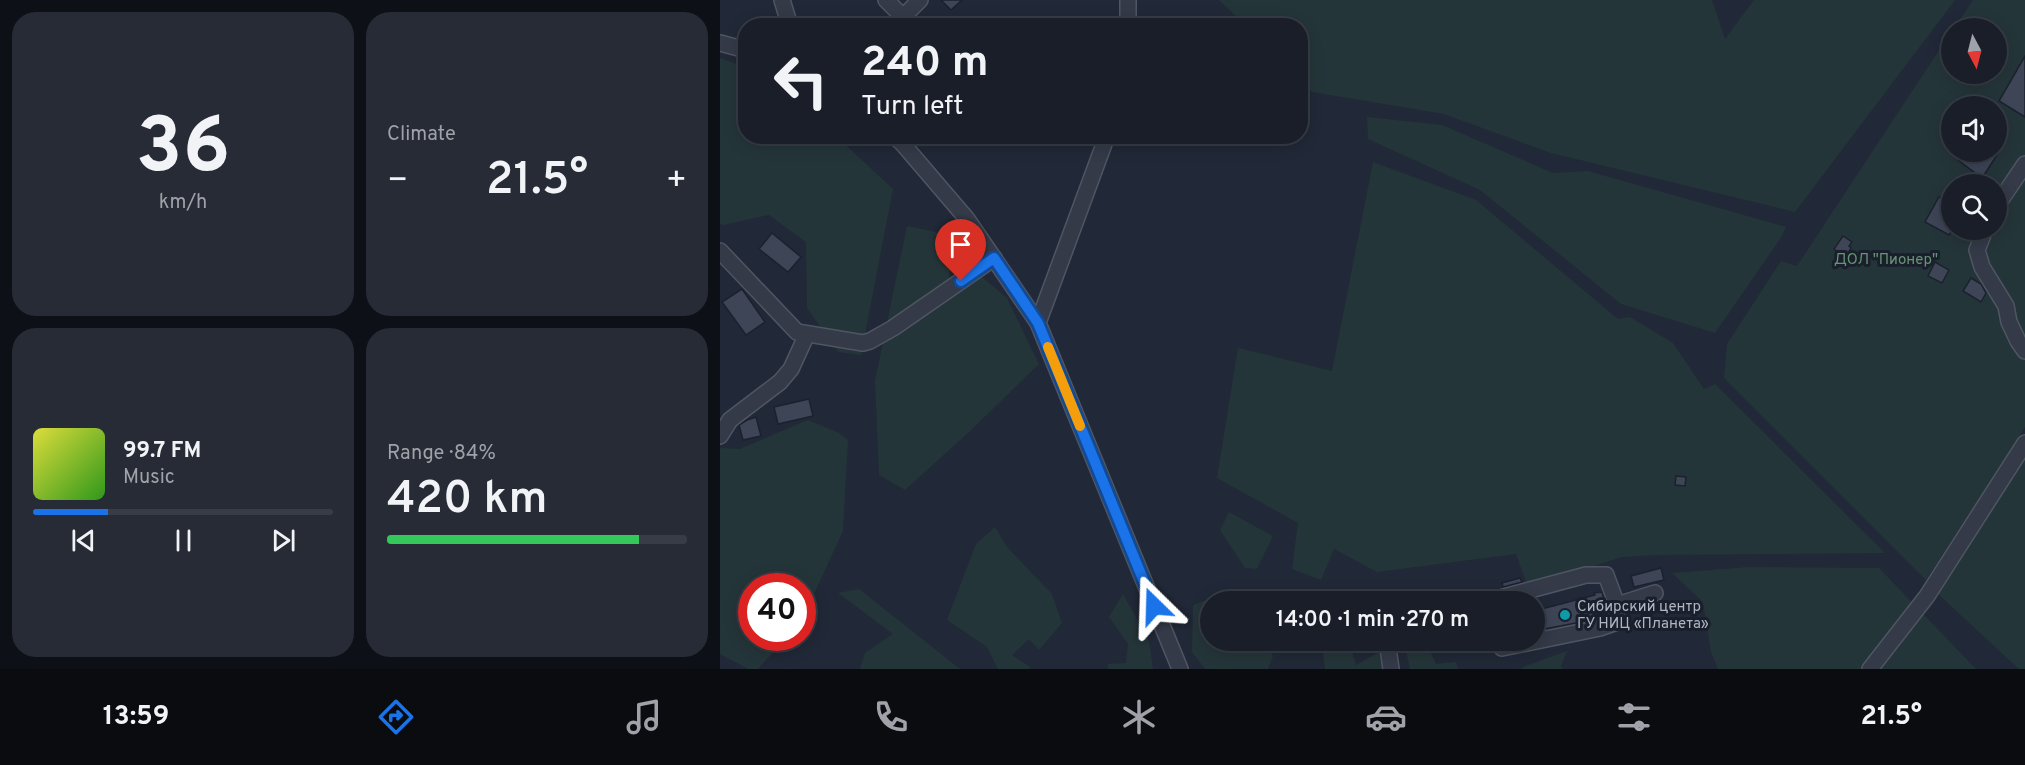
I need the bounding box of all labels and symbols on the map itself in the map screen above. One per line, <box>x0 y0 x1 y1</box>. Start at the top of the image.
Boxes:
north arrow <box>1941 18 2007 84</box>
pin <box>935 219 986 281</box>
park label: ДОЛ "Пионер" <box>1834 251 1938 270</box>
speed limit sign: 40 <box>738 573 816 651</box>
position arrow <box>1122 574 1186 638</box>
place label: Сибирский центр ГУ НИЦ «Планета» <box>1577 598 1709 634</box>
marker: Сибирский центр ГУ НИЦ «Планета» <box>1558 608 1572 622</box>

